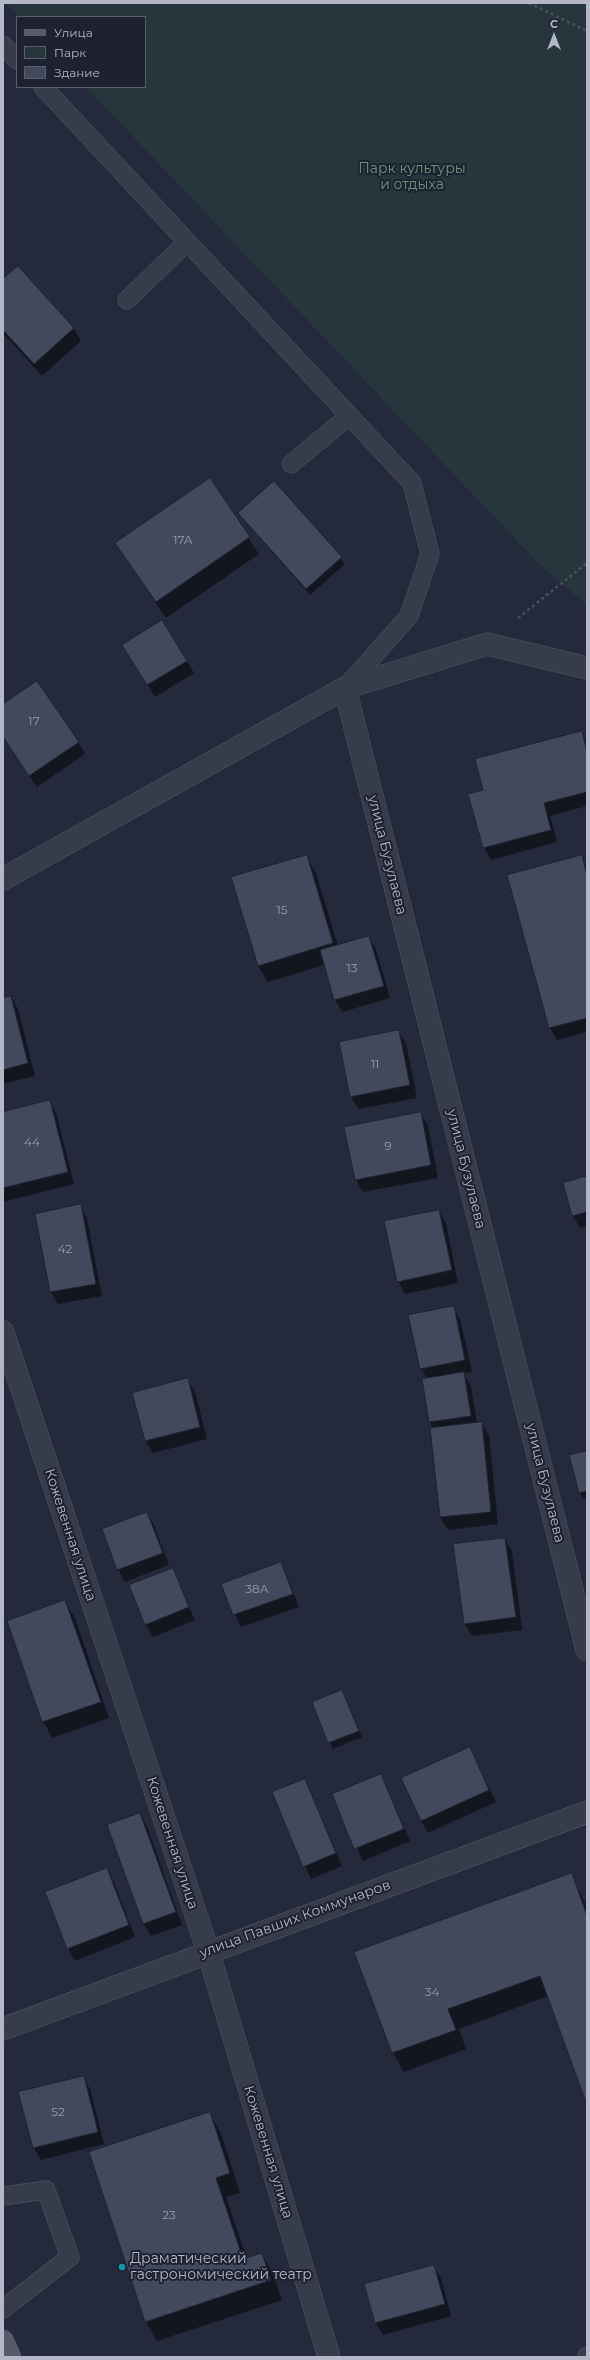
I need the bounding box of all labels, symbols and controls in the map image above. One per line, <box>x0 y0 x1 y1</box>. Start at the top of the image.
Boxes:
legend <box>16 16 146 88</box>
north arrow <box>534 16 574 56</box>
text: С <box>550 17 558 31</box>
text: Улица <box>54 25 93 40</box>
text: Парк <box>54 45 86 60</box>
text: Здание <box>54 65 100 80</box>
park label: Парк культуры и отдыха <box>358 161 466 194</box>
house number: 17А <box>173 533 193 547</box>
house number: 17 <box>28 714 40 728</box>
street label: улица Бузулаева <box>364 794 410 916</box>
house number: 15 <box>276 903 288 917</box>
house number: 13 <box>346 961 358 975</box>
house number: 11 <box>371 1057 379 1071</box>
street label: улица Бузулаева <box>443 1108 489 1230</box>
house number: 44 <box>24 1135 40 1149</box>
house number: 9 <box>384 1139 392 1153</box>
house number: 42 <box>58 1242 72 1256</box>
street label: улица Бузулаева <box>522 1422 568 1544</box>
street label: Кожевенная улица <box>41 1467 99 1603</box>
house number: 38А <box>245 1582 269 1596</box>
street label: Кожевенная улица <box>143 1775 201 1911</box>
street label: улица Павших Коммунаров <box>197 1877 393 1961</box>
house number: 34 <box>425 1985 439 1999</box>
street label: Кожевенная улица <box>240 2083 296 2221</box>
house number: 52 <box>51 2105 65 2119</box>
house number: 23 <box>162 2208 176 2222</box>
place label: Драматический гастрономический театр <box>130 2251 312 2284</box>
marker: Драматический гастрономический театр <box>117 2262 127 2272</box>

